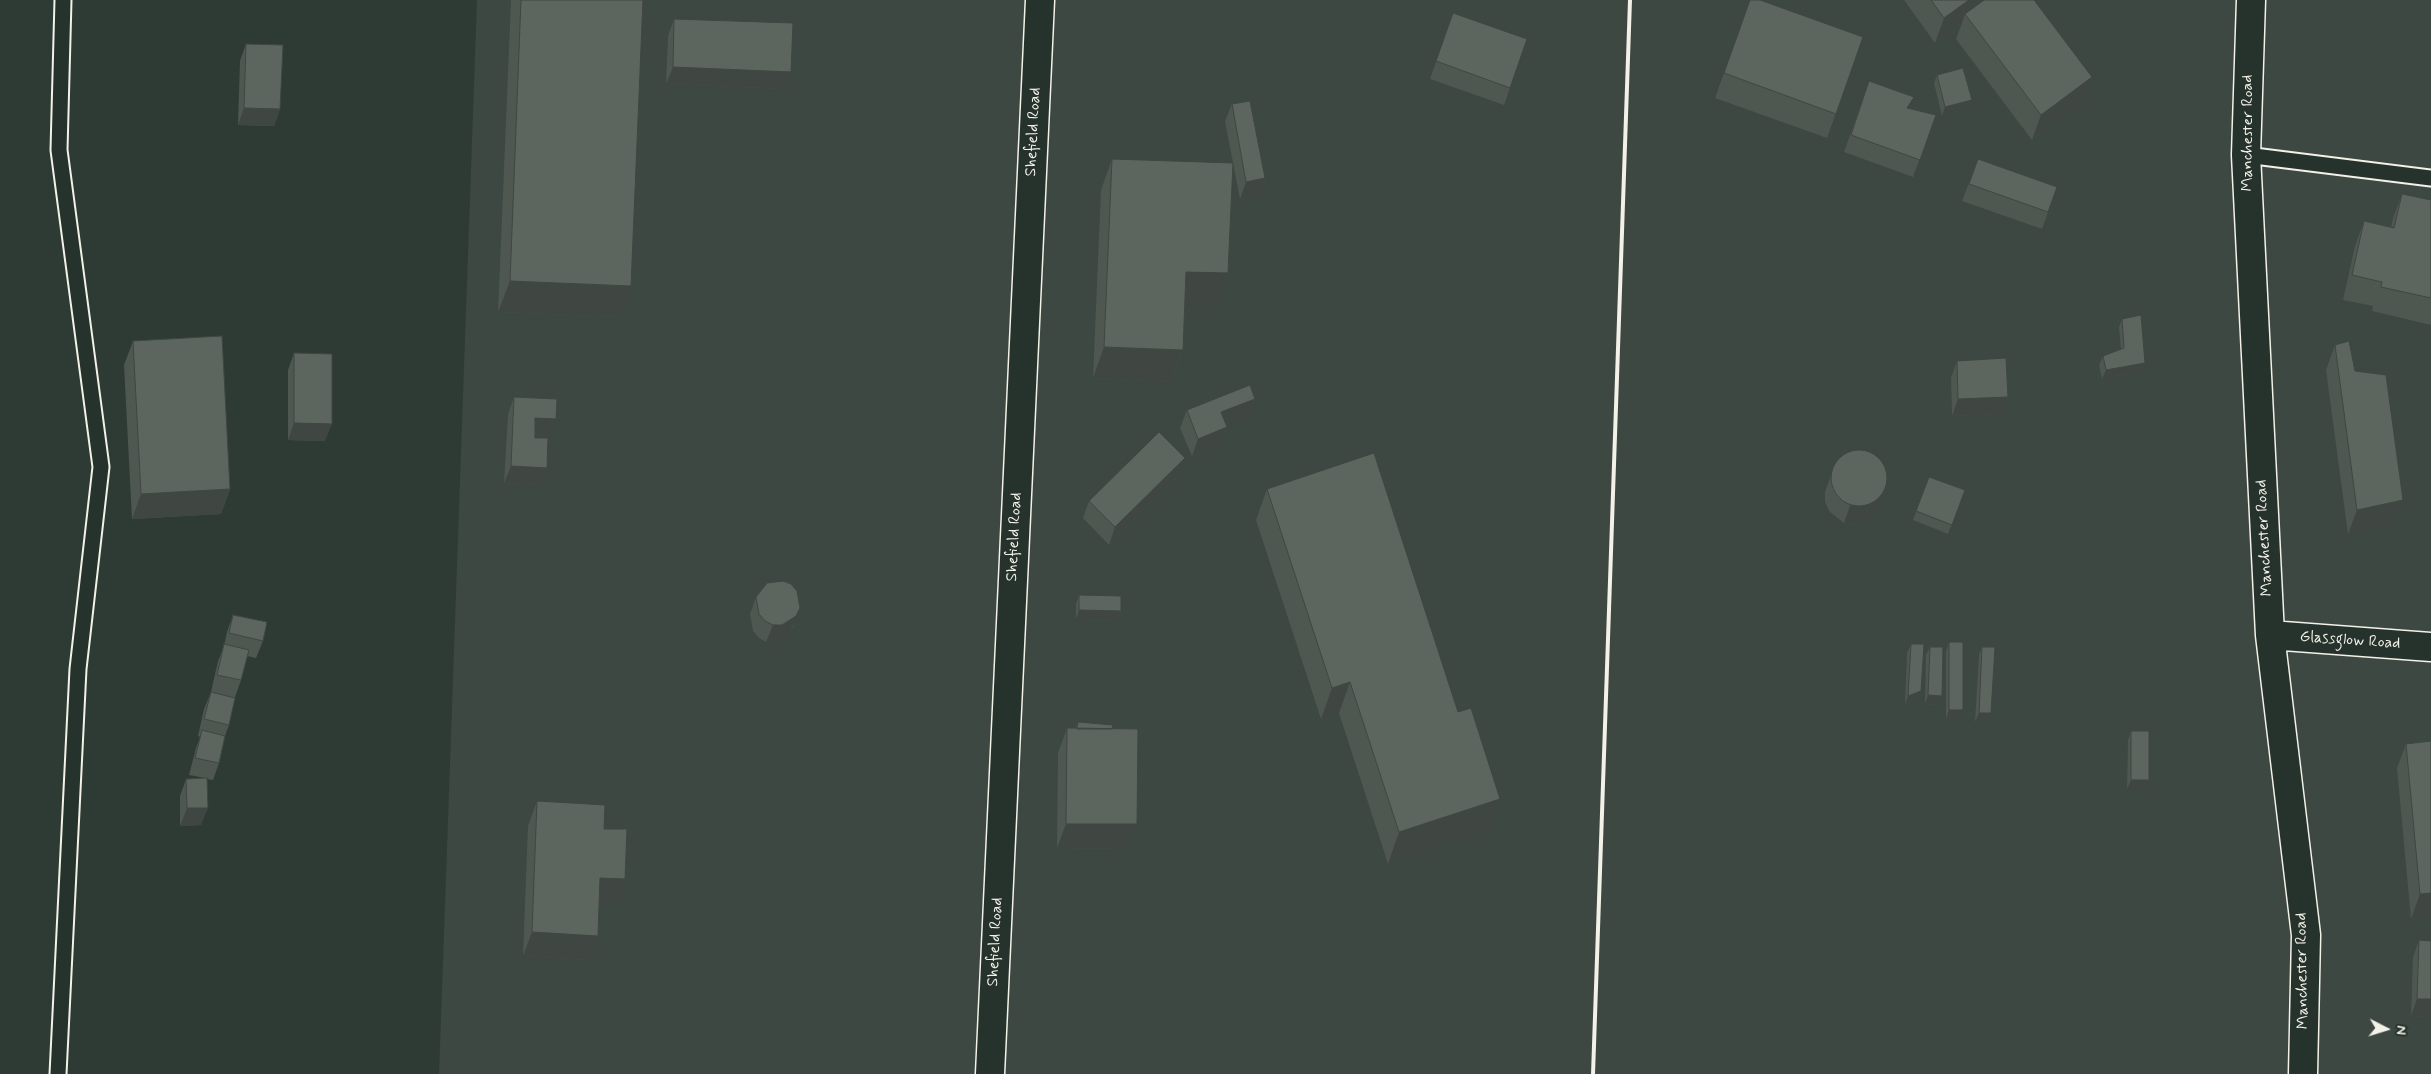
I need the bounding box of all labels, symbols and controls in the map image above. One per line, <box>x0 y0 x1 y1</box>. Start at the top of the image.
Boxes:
street label: Manchester Road <box>2239 75 2259 191</box>
street label: Shefield Road <box>1022 87 1046 177</box>
street label: Manchester Road <box>2252 479 2278 597</box>
street label: Shefield Road <box>1003 492 1027 582</box>
street label: Glassglow Road <box>2299 628 2401 654</box>
street label: Shefield Road <box>984 897 1008 987</box>
street label: Manchester Road <box>2292 912 2314 1030</box>
north arrow <box>2361 1004 2411 1054</box>
text: N <box>2392 1025 2410 1036</box>

